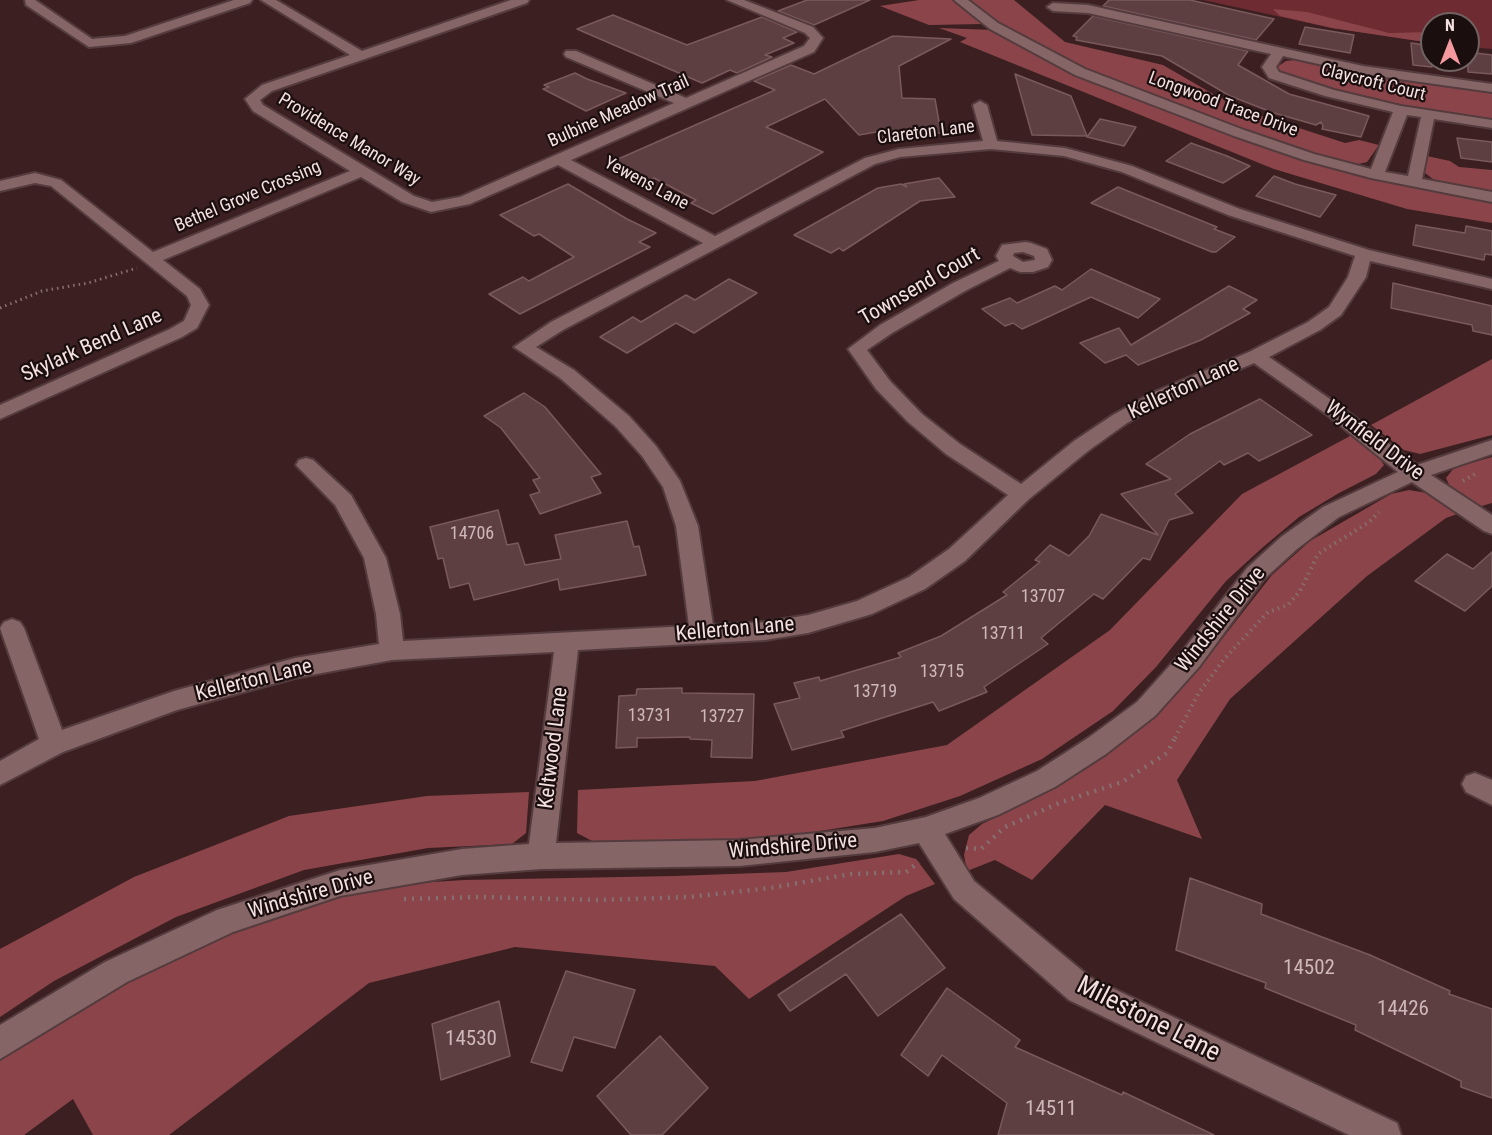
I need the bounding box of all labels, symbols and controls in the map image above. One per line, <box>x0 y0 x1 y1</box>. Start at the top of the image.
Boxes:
north arrow <box>1420 12 1480 72</box>
text: N <box>1445 16 1455 35</box>
street label: Claycroft Court <box>1318 60 1428 106</box>
street label: Longwood Trace Drive <box>1145 68 1301 142</box>
street label: Bulbine Meadow Trail <box>545 71 693 153</box>
street label: Providence Manor Way <box>274 89 424 191</box>
street label: Clareton Lane <box>876 116 976 150</box>
street label: Yewens Lane <box>600 153 692 215</box>
street label: Bethel Grove Crossing <box>172 156 324 238</box>
street label: Townsend Court <box>855 242 985 332</box>
street label: Skylark Bend Lane <box>18 304 166 388</box>
street label: Kellerton Lane <box>1125 352 1243 426</box>
street label: Wynfield Drive <box>1320 396 1428 486</box>
house number: 14706 <box>450 523 494 545</box>
street label: Windshire Drive <box>1171 562 1271 678</box>
house number: 13707 <box>1021 586 1065 608</box>
street label: Kellerton Lane <box>675 612 795 648</box>
house number: 13711 <box>981 623 1025 645</box>
street label: Kellerton Lane <box>193 654 315 708</box>
house number: 13715 <box>920 661 964 683</box>
house number: 13719 <box>853 681 897 703</box>
street label: Keltwood Lane <box>534 686 574 810</box>
house number: 13731 <box>628 705 672 727</box>
house number: 13727 <box>700 706 744 728</box>
street label: Windshire Drive <box>728 829 858 865</box>
street label: Windshire Drive <box>246 865 376 925</box>
house number: 14502 <box>1283 956 1335 982</box>
street label: Milestone Lane <box>1071 971 1225 1069</box>
house number: 14426 <box>1377 997 1429 1023</box>
house number: 14530 <box>445 1027 497 1053</box>
house number: 14511 <box>1025 1097 1077 1123</box>

